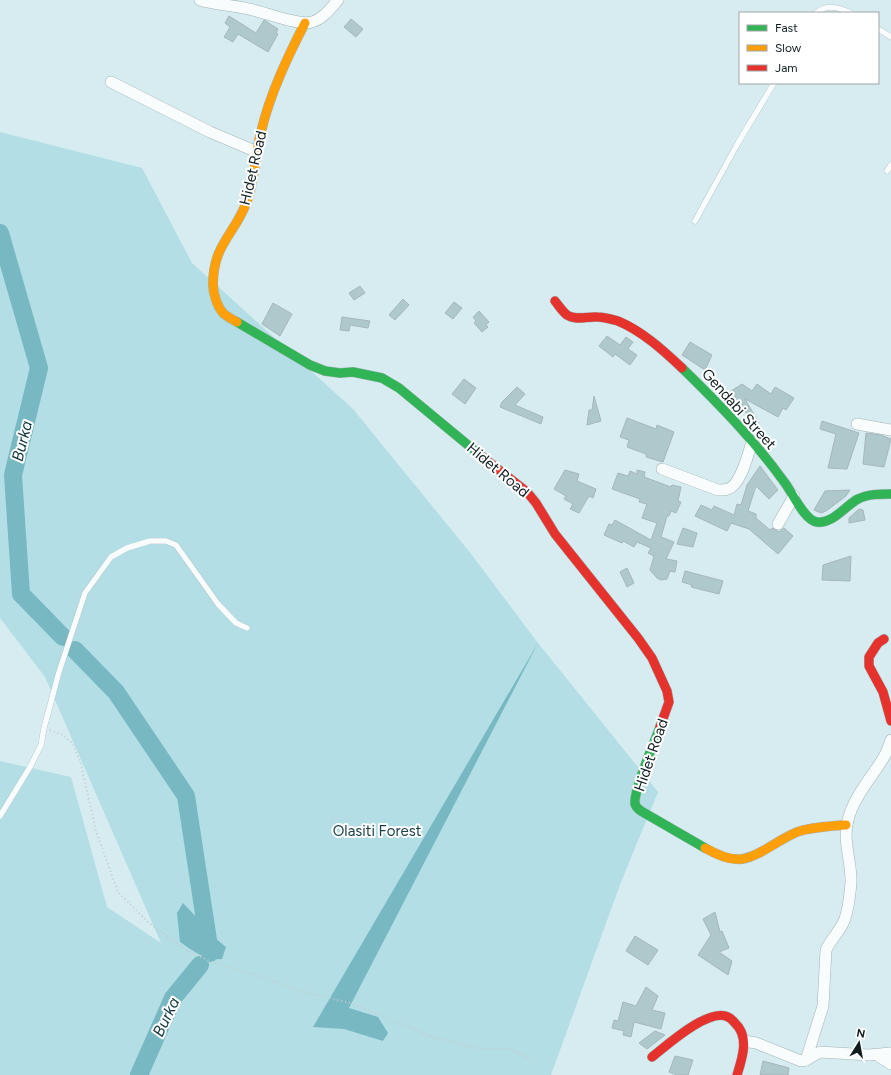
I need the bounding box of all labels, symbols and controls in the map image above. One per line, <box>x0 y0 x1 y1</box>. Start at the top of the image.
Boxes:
legend <box>739 12 879 84</box>
text: Fast <box>775 21 798 35</box>
text: Slow <box>775 41 802 55</box>
text: Jam <box>775 61 798 75</box>
street label: Hidet Road <box>236 129 270 207</box>
street label: Gendabi Street <box>698 365 780 453</box>
water label: Burka <box>8 419 36 463</box>
street label: Hidet Road <box>463 439 533 501</box>
street label: Hidet Road <box>630 716 672 794</box>
park label: Olasiti Forest <box>333 822 422 840</box>
water label: Burka <box>148 994 184 1040</box>
north arrow <box>839 1023 879 1063</box>
text: N <box>855 1026 866 1041</box>

